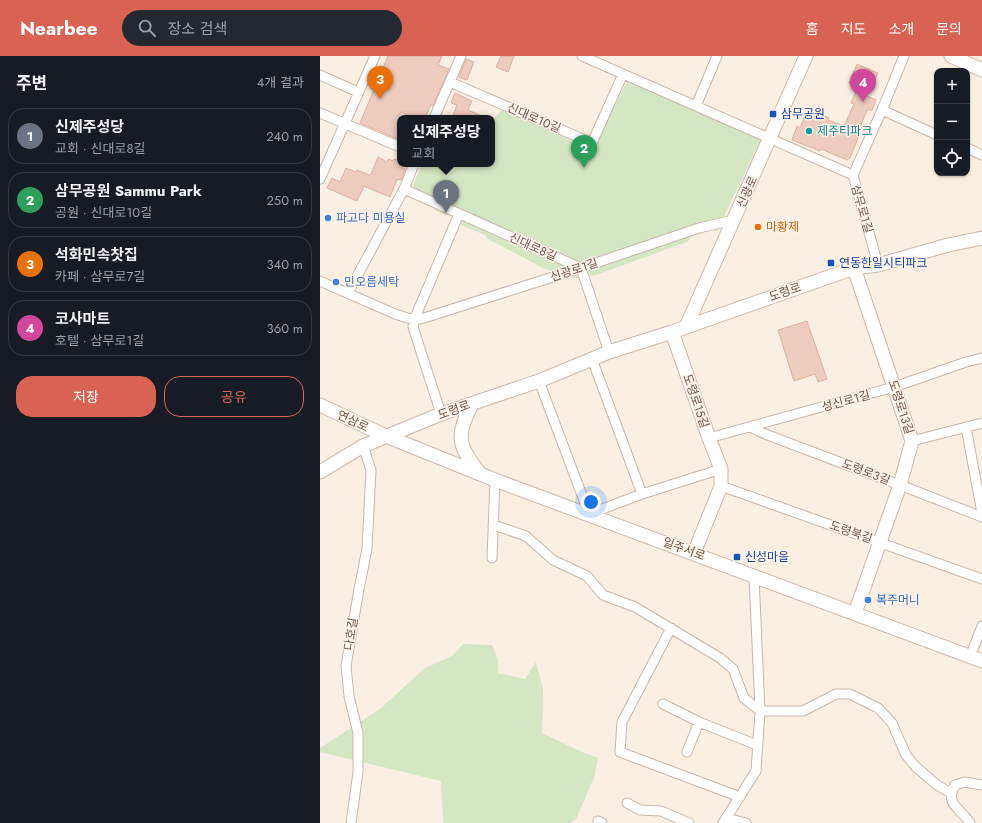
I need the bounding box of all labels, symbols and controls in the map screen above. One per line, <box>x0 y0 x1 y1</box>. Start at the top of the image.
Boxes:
search box <box>122 10 402 46</box>
text: Nearbee <box>20 15 98 42</box>
icon: search <box>136 17 158 39</box>
text: 장소 검색 <box>168 18 227 40</box>
text: 홈 <box>806 19 819 39</box>
text: 지도 <box>841 19 866 39</box>
text: 소개 <box>888 19 914 39</box>
text: 문의 <box>936 19 962 39</box>
pin: 3 <box>367 66 393 99</box>
map controls <box>934 68 970 176</box>
button: + <box>934 68 970 104</box>
pin: 4 <box>850 69 876 102</box>
text: 주변 <box>16 71 47 95</box>
text: 4개 결과 <box>257 73 304 92</box>
street label: 신대로10길 <box>504 99 564 137</box>
button: − <box>934 104 970 140</box>
place label: 삼무공원 <box>781 105 825 123</box>
marker: 삼무공원 <box>768 109 778 119</box>
popup <box>397 115 495 167</box>
text: 신제주성당 <box>55 116 124 138</box>
text: 신제주성당 <box>411 121 481 143</box>
place label: 제주티파크 <box>817 122 872 140</box>
marker: 제주티파크 <box>804 126 814 136</box>
text: 1 <box>27 127 33 146</box>
text: 240 m <box>266 127 303 146</box>
pin: 2 <box>571 135 597 168</box>
text: 교회 · 신대로8길 <box>55 139 146 158</box>
button: locate <box>934 140 970 176</box>
text: 교회 <box>411 144 435 163</box>
street label: 신광로 <box>732 173 762 211</box>
text: 삼무공원 Sammu Park <box>55 180 202 202</box>
pin: 1 <box>433 180 459 213</box>
street label: 삼무로1길 <box>847 183 877 235</box>
text: 2 <box>26 191 34 210</box>
text: 250 m <box>266 191 303 210</box>
text: 공원 · 신대로10길 <box>55 203 152 222</box>
place label: 파고다 미용실 <box>336 209 406 227</box>
marker: 파고다 미용실 <box>323 213 333 223</box>
place label: 마황제 <box>766 218 799 236</box>
marker: 마황제 <box>753 222 763 232</box>
street label: 신대로8길 <box>506 228 560 266</box>
text: 석화민속찻집 <box>55 244 138 266</box>
street label: 신광로1길 <box>548 254 600 286</box>
place label: 연동한일시티파크 <box>839 254 927 272</box>
text: 3 <box>26 255 34 274</box>
text: 340 m <box>266 255 303 274</box>
marker: 연동한일시티파크 <box>826 258 836 268</box>
text: 카페 · 삼무로7길 <box>55 267 145 286</box>
place label: 민오름세탁 <box>344 273 399 291</box>
marker: 민오름세탁 <box>331 277 341 287</box>
street label: 도령로 <box>766 278 804 306</box>
text: 코사마트 <box>55 308 110 330</box>
text: 4 <box>25 319 35 338</box>
text: 360 m <box>267 319 303 338</box>
text: 호텔 · 삼무로1길 <box>55 331 144 350</box>
street label: 도령로15길 <box>678 371 714 431</box>
button: 저장 <box>16 376 156 417</box>
button: 공유 <box>164 376 304 417</box>
street label: 도령로13길 <box>884 378 918 436</box>
street label: 성신로1길 <box>820 386 872 416</box>
street label: 도령로 <box>435 396 473 424</box>
street label: 연삼로 <box>334 406 372 436</box>
street label: 도령로3길 <box>839 455 893 489</box>
your location <box>581 492 601 512</box>
street label: 도령북길 <box>827 516 875 548</box>
street label: 일주서로 <box>660 533 708 565</box>
place label: 신성마을 <box>745 548 789 566</box>
marker: 신성마을 <box>732 552 742 562</box>
place label: 복주머니 <box>876 591 920 609</box>
marker: 복주머니 <box>863 595 873 605</box>
street label: 다호길 <box>340 616 362 652</box>

